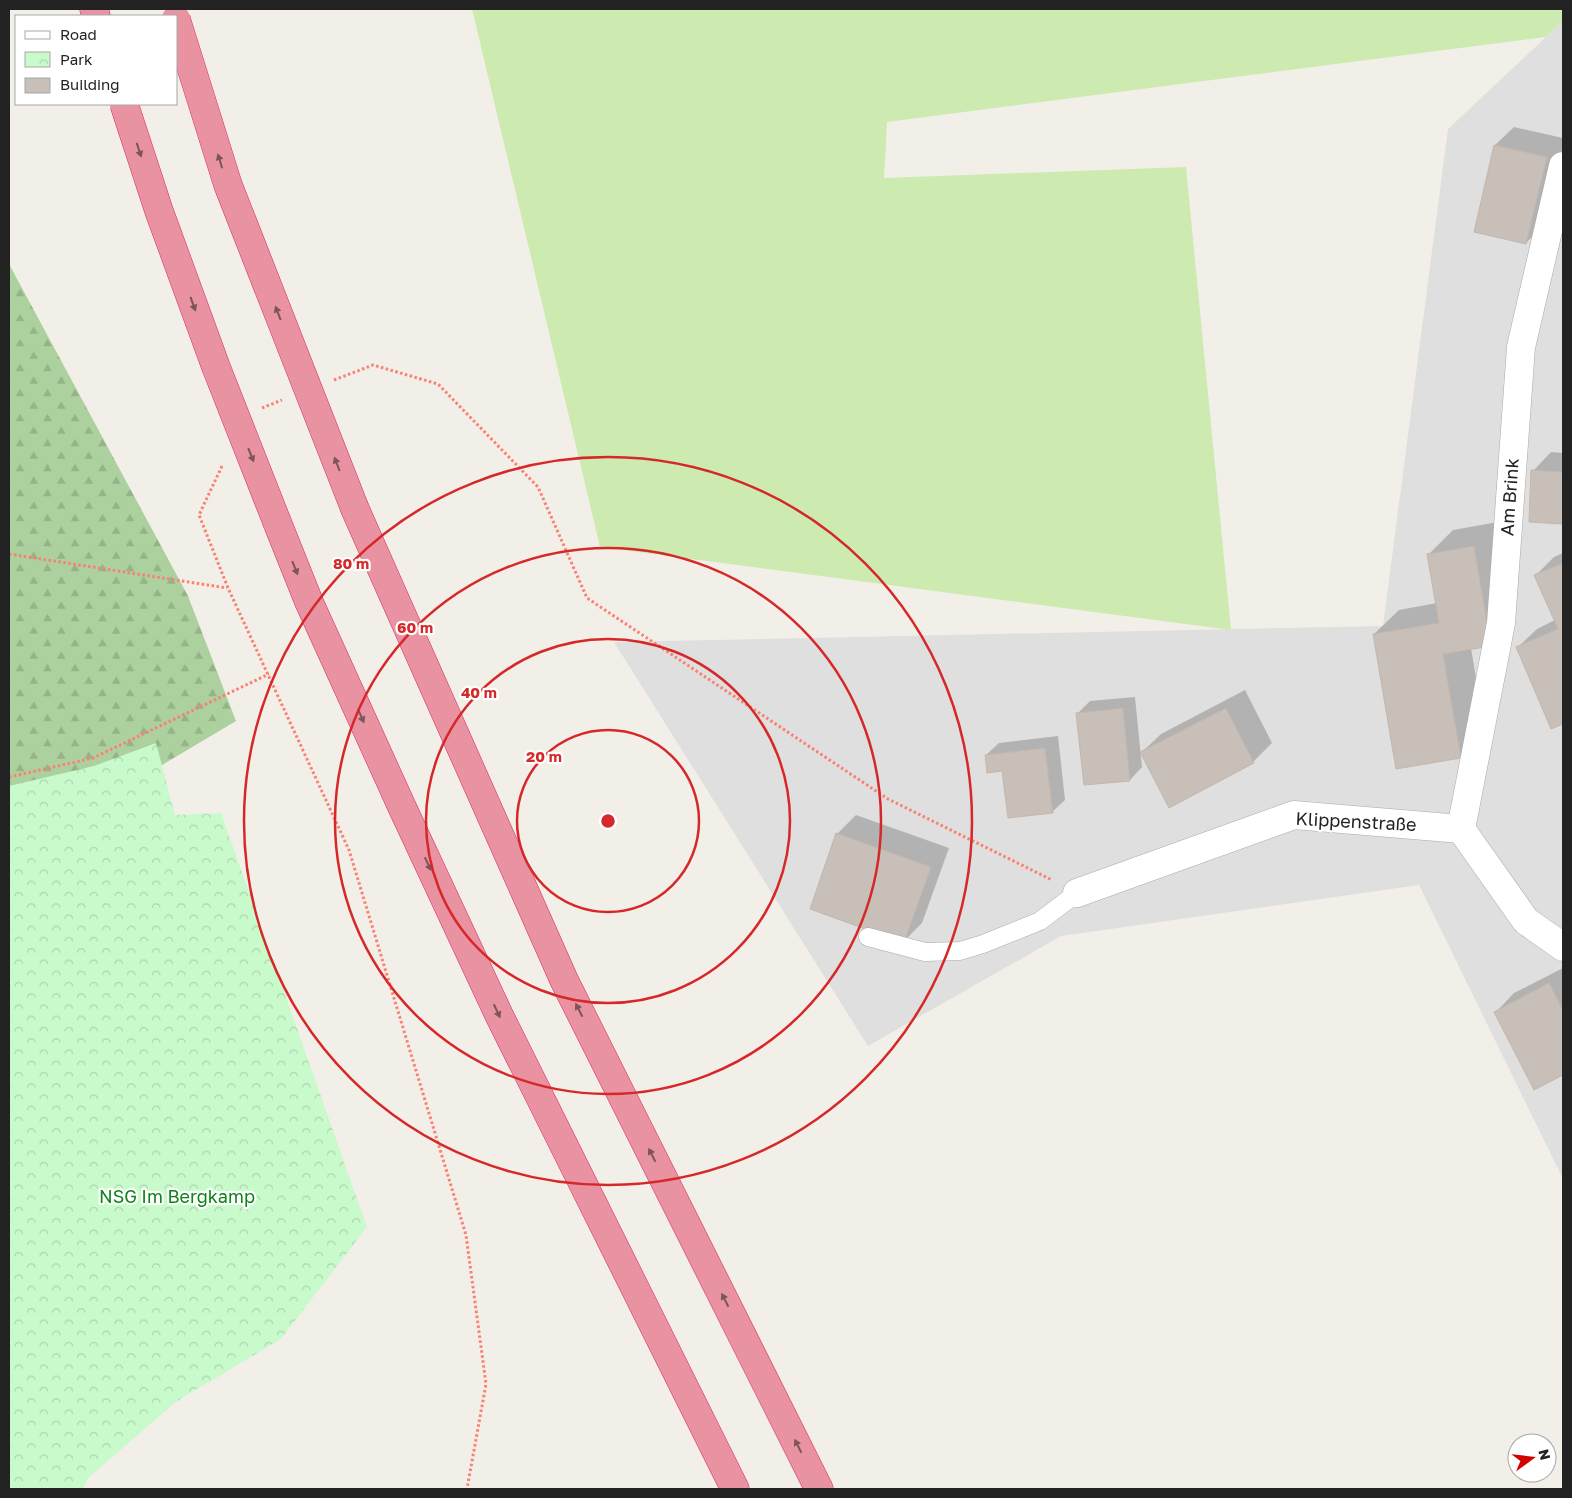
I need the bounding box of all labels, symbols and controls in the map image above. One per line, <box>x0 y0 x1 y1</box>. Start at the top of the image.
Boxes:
legend <box>15 15 178 105</box>
text: Road <box>60 25 97 43</box>
text: Park <box>60 50 93 68</box>
text: Building <box>60 75 120 93</box>
one-way arrow <box>136 143 144 158</box>
one-way arrow <box>216 153 224 168</box>
one-way arrow <box>190 296 197 311</box>
one-way arrow <box>274 305 282 320</box>
one-way arrow <box>247 448 255 463</box>
one-way arrow <box>333 457 341 471</box>
street label: Am Brink <box>1495 457 1523 536</box>
text: 80 m <box>333 554 369 572</box>
one-way arrow <box>292 560 300 575</box>
text: 60 m <box>397 618 433 636</box>
text: 40 m <box>461 683 497 701</box>
one-way arrow <box>357 709 365 723</box>
text: 20 m <box>526 747 562 765</box>
street label: Klippenstraße <box>1295 807 1417 835</box>
centre of rings <box>599 812 617 830</box>
one-way arrow <box>425 857 433 871</box>
one-way arrow <box>575 1003 583 1017</box>
one-way arrow <box>493 1004 501 1018</box>
one-way arrow <box>648 1148 656 1162</box>
park label: NSG Im Bergkamp <box>99 1185 255 1207</box>
one-way arrow <box>721 1293 729 1308</box>
north arrow <box>1507 1433 1557 1483</box>
one-way arrow <box>793 1438 802 1453</box>
text: N <box>1535 1447 1555 1462</box>

